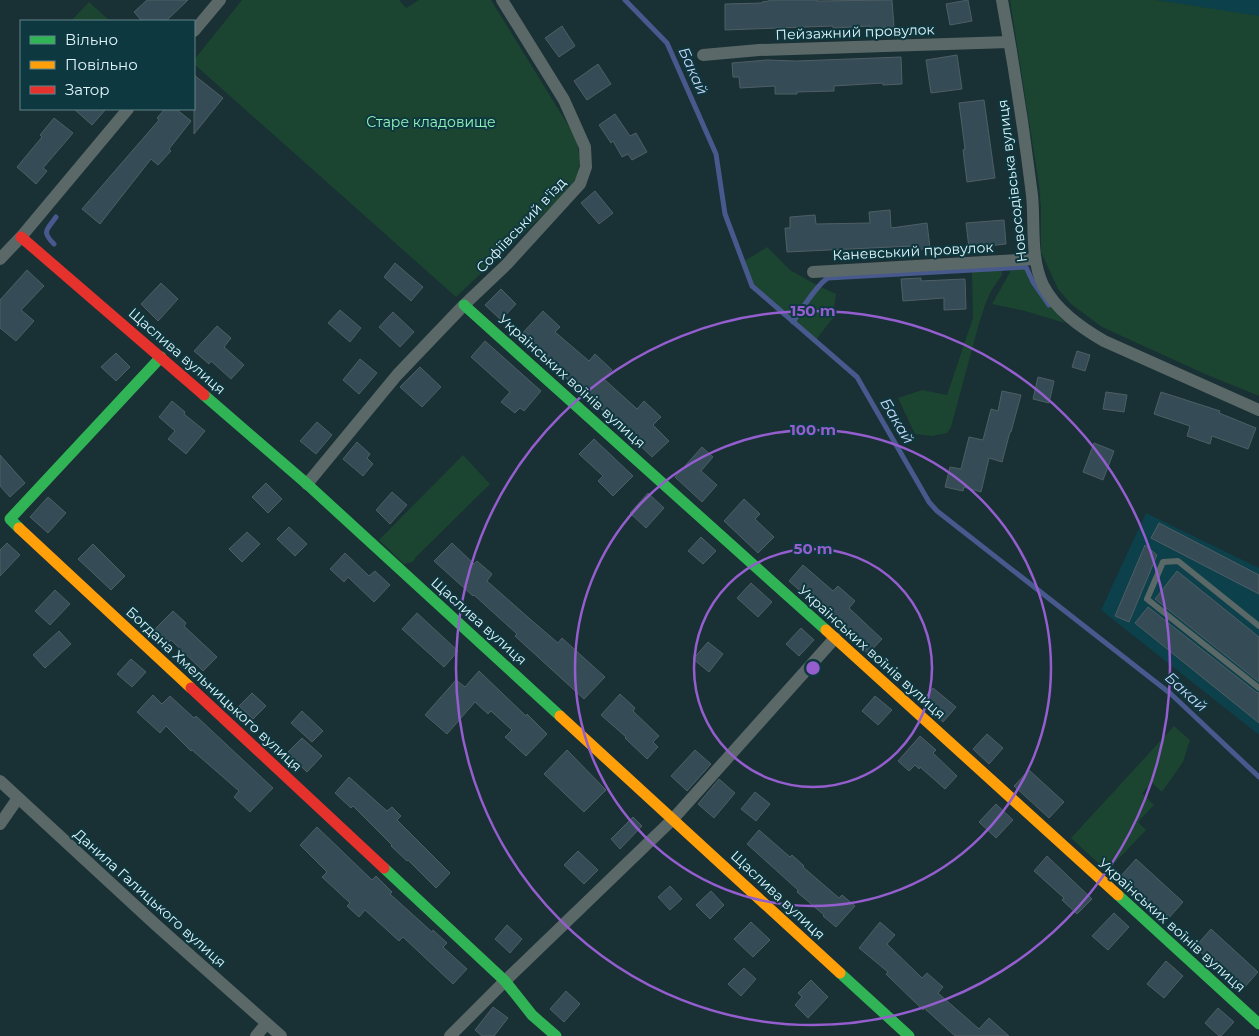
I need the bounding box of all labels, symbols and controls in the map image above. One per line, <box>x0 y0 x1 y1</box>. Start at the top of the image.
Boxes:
legend <box>20 20 195 110</box>
street label: Пейзажний провулок <box>775 20 935 44</box>
text: Вільно <box>65 30 118 49</box>
water label: Бакай <box>675 44 712 98</box>
text: Повільно <box>65 55 138 74</box>
text: Затор <box>65 80 110 99</box>
street label: Новосодівська вулиця <box>993 99 1031 263</box>
park label: Старе кладовище <box>366 113 496 131</box>
street label: Софіївський в'їзд <box>472 173 570 277</box>
street label: Каневський провулок <box>832 238 994 264</box>
text: 150 m <box>791 301 835 320</box>
street label: Щаслива вулиця <box>125 304 229 398</box>
street label: Українських воїнів вулиця <box>495 310 649 452</box>
water label: Бакай <box>876 394 919 447</box>
text: 100 m <box>790 420 836 439</box>
text: 50 m <box>793 539 833 558</box>
street label: Щаслива вулиця <box>427 573 531 669</box>
street label: Українських воїнів вулиця <box>795 581 949 723</box>
street label: Богдана Хмельницького вулиця <box>122 603 306 775</box>
centre of rings <box>804 659 822 677</box>
water label: Бакай <box>1161 668 1211 716</box>
street label: Данила Галицького вулиця <box>70 825 230 971</box>
street label: Щаслива вулиця <box>727 847 829 943</box>
street label: Українських воїнів вулиця <box>1095 854 1249 996</box>

